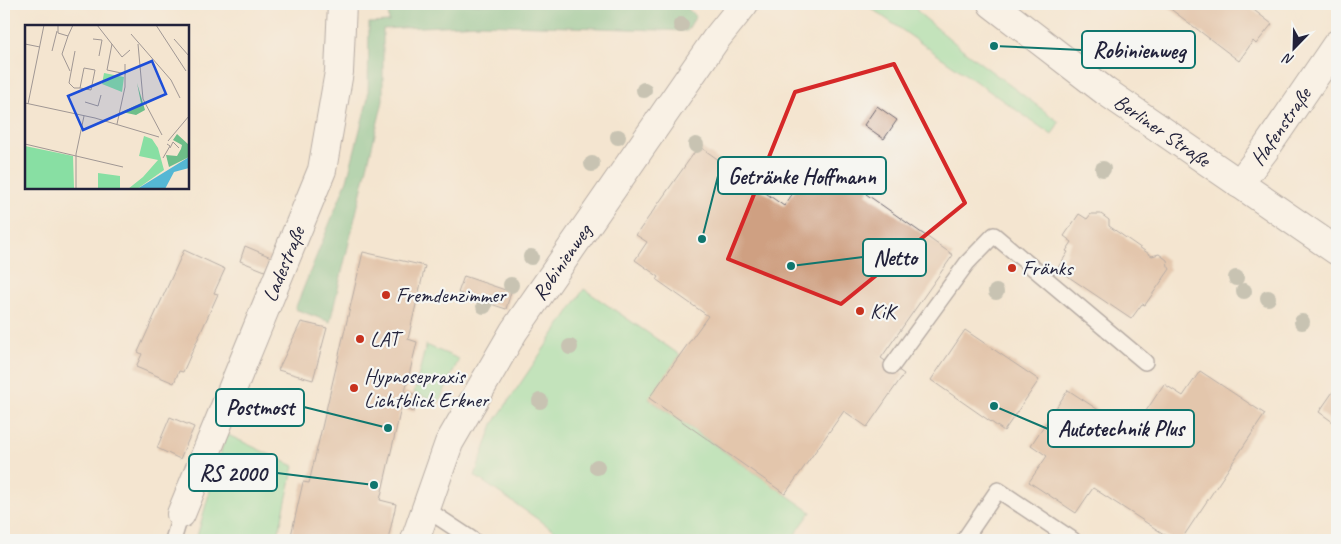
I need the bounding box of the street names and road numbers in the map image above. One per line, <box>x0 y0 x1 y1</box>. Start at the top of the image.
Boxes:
street label: Hafenstraße <box>1245 81 1318 171</box>
street label: Berliner Straße <box>1109 88 1217 174</box>
street label: Robinienweg <box>526 218 598 305</box>
street label: Ladestraße <box>256 221 311 306</box>

